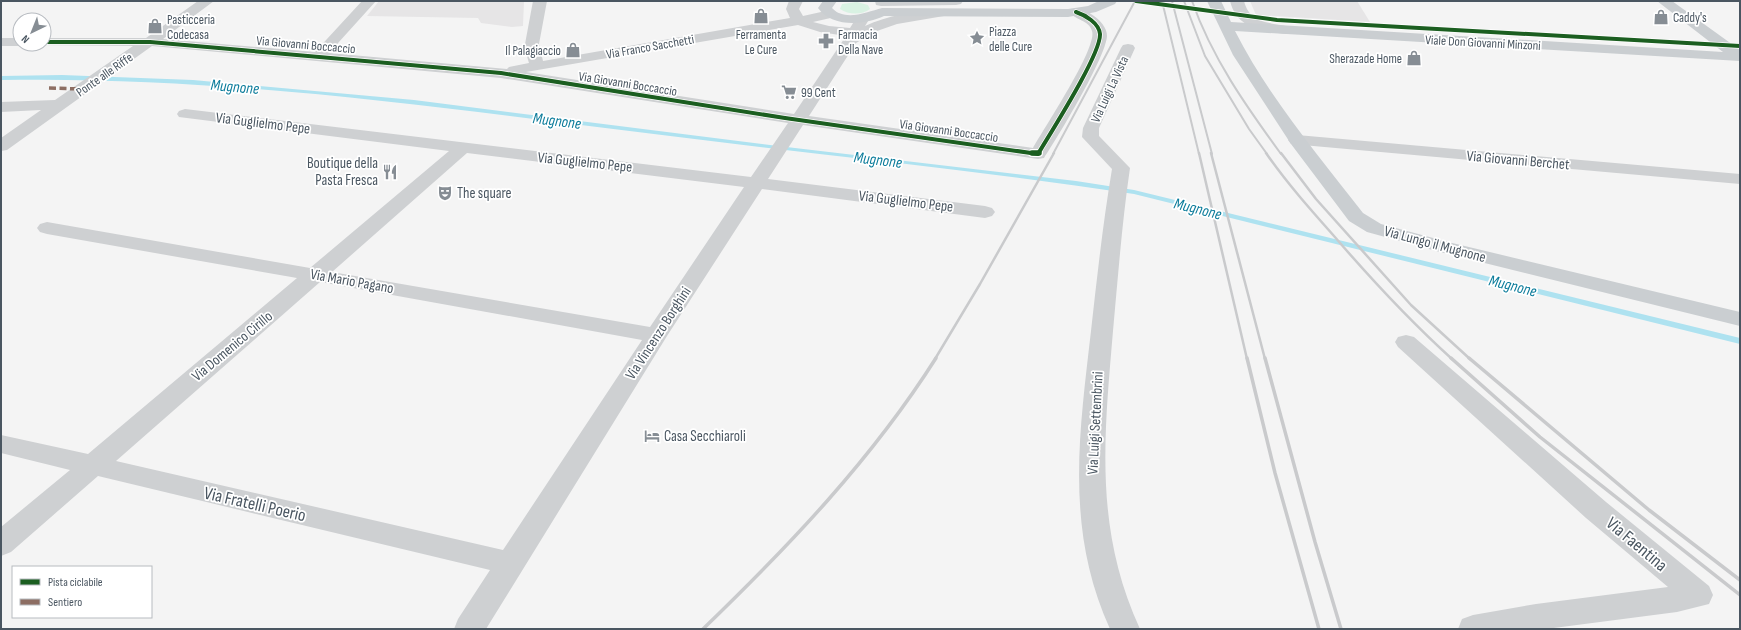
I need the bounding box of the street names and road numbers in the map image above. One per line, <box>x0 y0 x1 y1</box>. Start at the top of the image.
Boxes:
street label: Via Franco Sacchetti <box>605 31 695 63</box>
street label: Viale Don Giovanni Minzoni <box>1425 32 1541 54</box>
street label: Via Giovanni Boccaccio <box>256 33 356 57</box>
street label: Ponte alle Riffe <box>73 49 136 100</box>
street label: Via Luigi La Vista <box>1088 54 1132 125</box>
street label: Via Giovanni Boccaccio <box>577 68 678 100</box>
street label: Via Guglielmo Pepe <box>215 108 311 139</box>
street label: Via Giovanni Boccaccio <box>898 116 999 146</box>
street label: Via Giovanni Berchet <box>1466 147 1571 174</box>
street label: Via Guglielmo Pepe <box>537 148 633 177</box>
street label: Via Guglielmo Pepe <box>858 186 954 217</box>
street label: Via Lungo il Mugnone <box>1382 222 1488 267</box>
street label: Via Mario Pagano <box>309 265 395 298</box>
street label: Via Vincenzo Borghini <box>621 283 696 383</box>
street label: Via Domenico Cirillo <box>188 307 277 386</box>
street label: Via Luigi Settembrini <box>1083 371 1108 475</box>
street label: Via Fratelli Poerio <box>202 483 308 526</box>
street label: Via Faentina <box>1602 513 1672 576</box>

